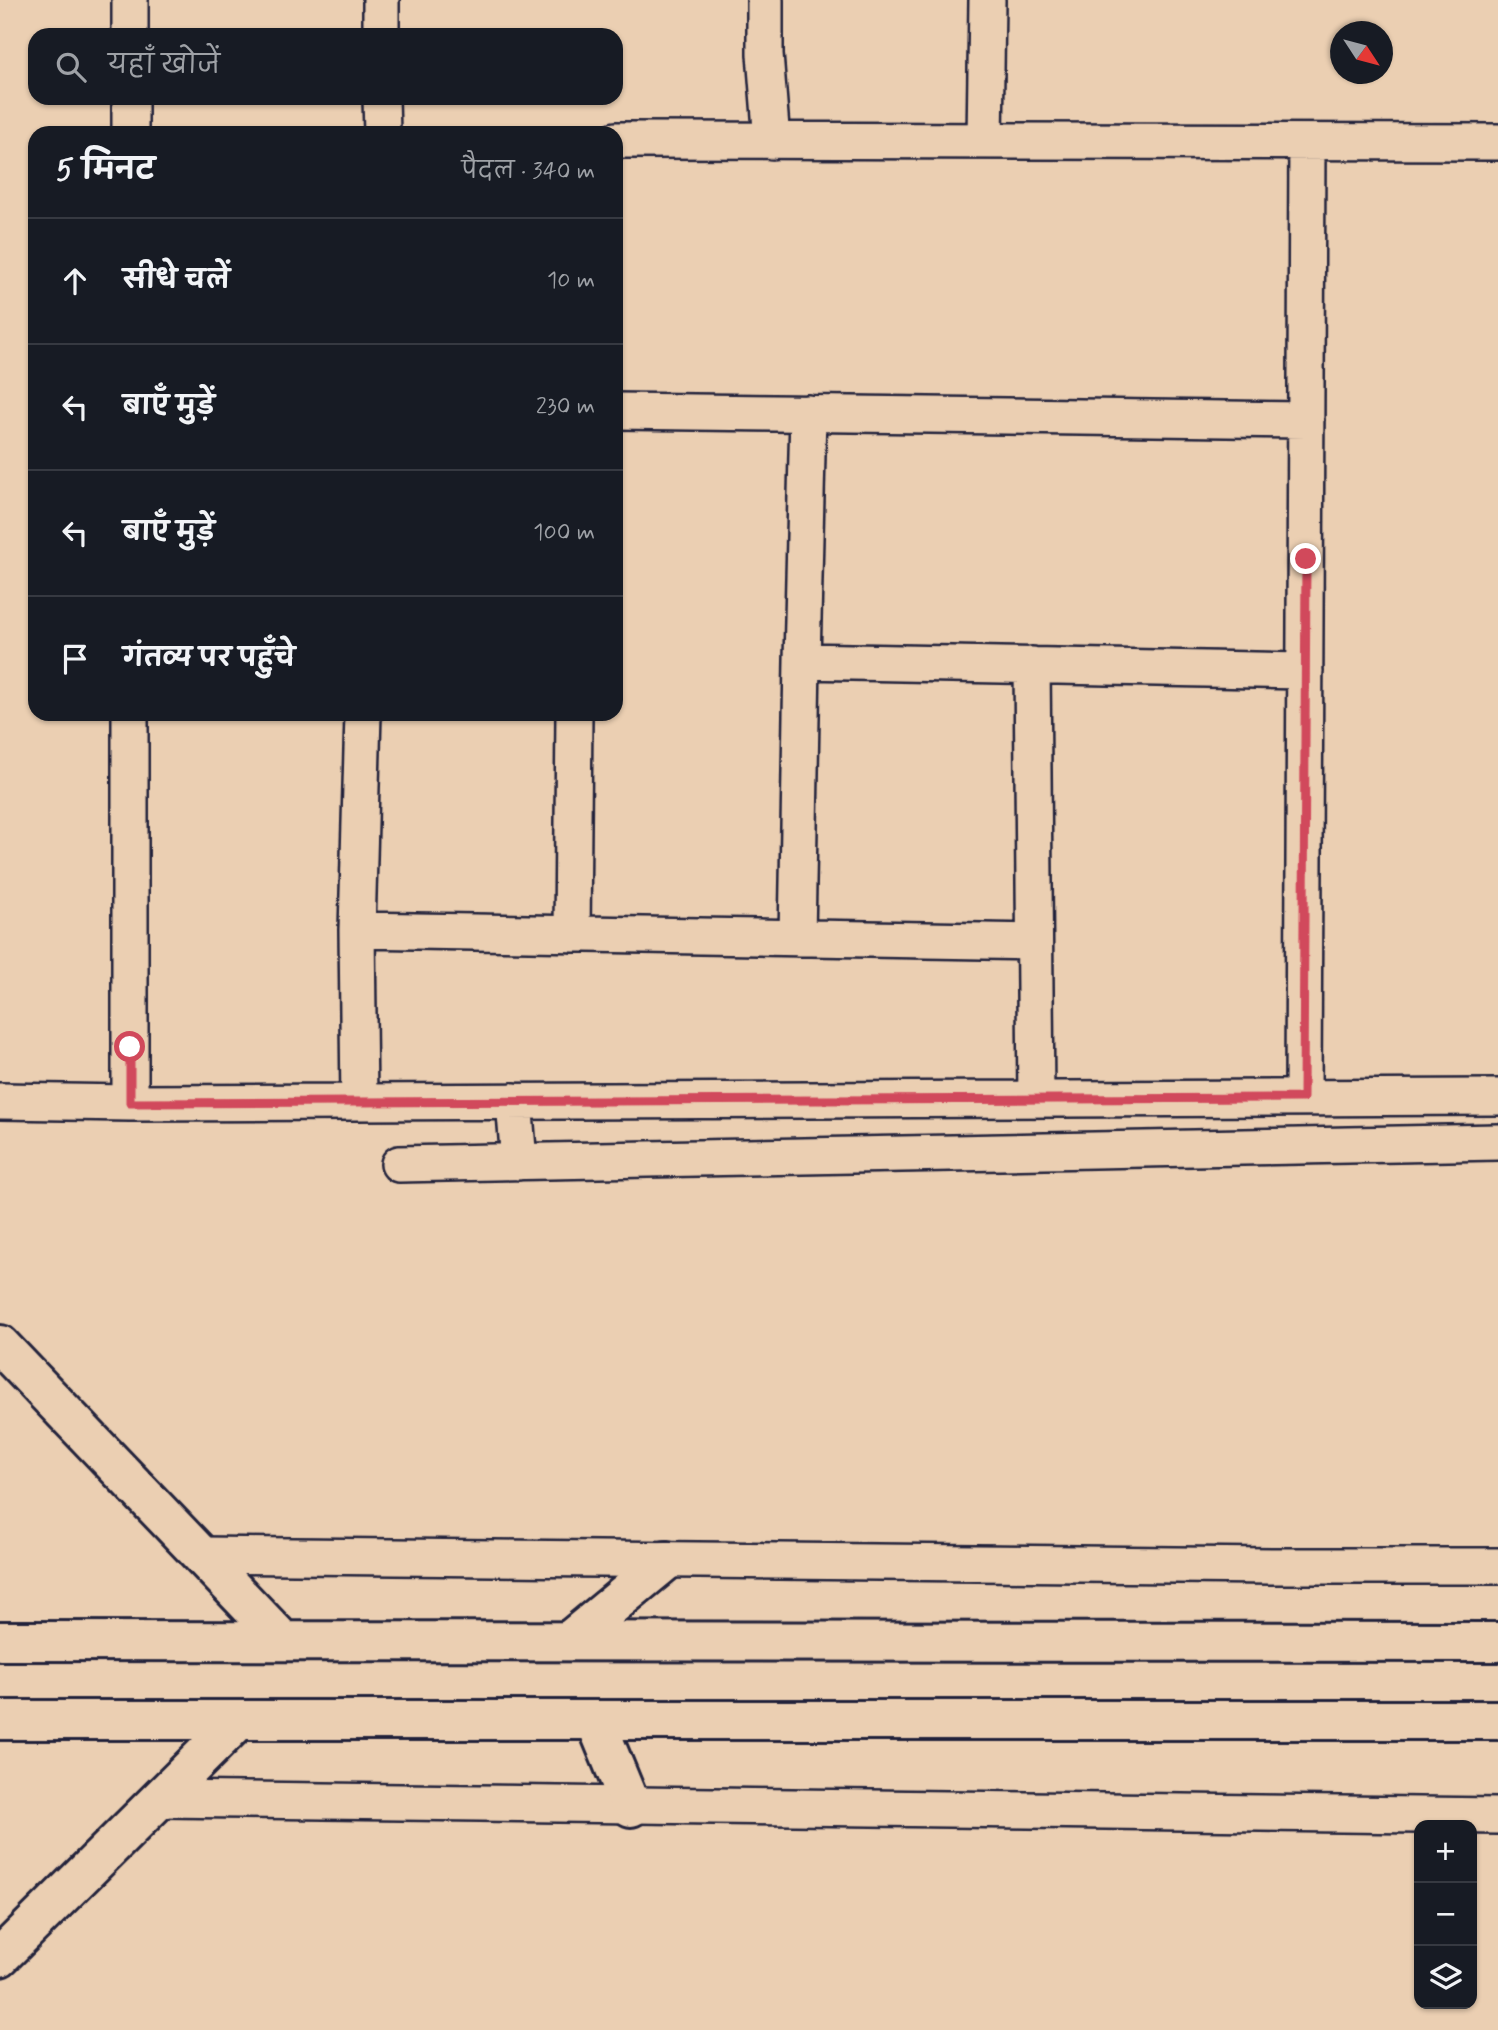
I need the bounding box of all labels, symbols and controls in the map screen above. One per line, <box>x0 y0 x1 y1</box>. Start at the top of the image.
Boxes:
north arrow <box>1330 21 1393 84</box>
search box <box>28 28 623 105</box>
icon: search <box>52 48 90 86</box>
text: यहाँ खोजें <box>108 49 220 83</box>
text: 5 मिनट <box>56 151 155 190</box>
text: पैदल · 340 m <box>461 157 595 187</box>
icon: ahead <box>56 262 94 300</box>
text: सीधे चलें <box>123 264 230 298</box>
text: 10 m <box>547 266 595 296</box>
icon: left <box>56 388 94 426</box>
text: बाएँ मुड़ें <box>123 390 215 424</box>
text: 230 m <box>536 392 595 422</box>
icon: left <box>56 514 94 552</box>
text: बाएँ मुड़ें <box>123 516 215 550</box>
text: 100 m <box>533 518 595 548</box>
route end <box>1290 543 1321 574</box>
icon: arrive <box>56 640 94 678</box>
text: गंतव्य पर पहुँचे <box>123 642 295 676</box>
route start <box>114 1031 145 1062</box>
map controls <box>1414 1820 1477 2009</box>
button: + <box>1414 1820 1477 1883</box>
button: − <box>1414 1883 1477 1946</box>
button: layers <box>1414 1946 1477 2009</box>

